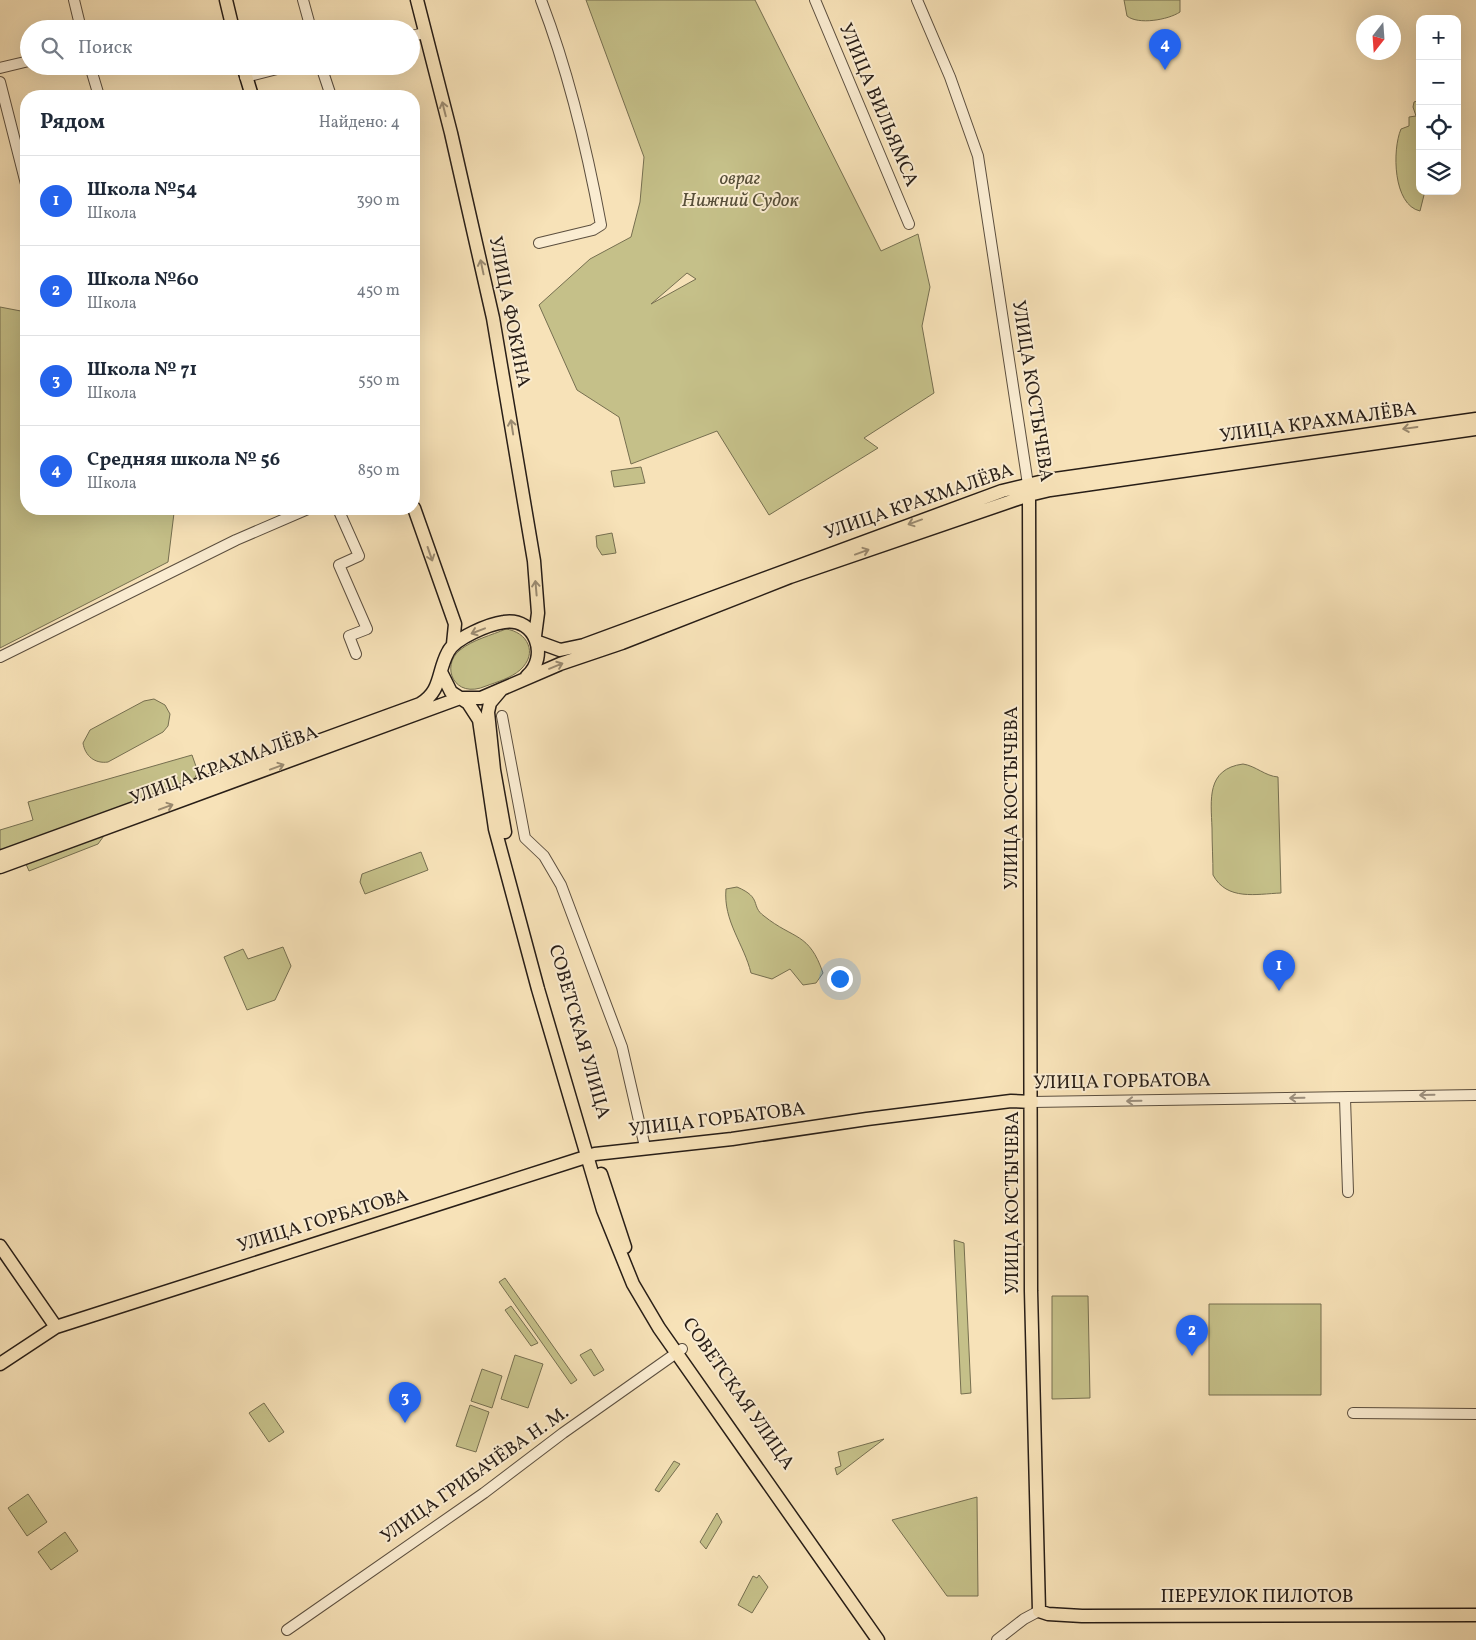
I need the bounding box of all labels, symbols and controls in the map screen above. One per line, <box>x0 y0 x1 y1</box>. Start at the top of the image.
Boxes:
north arrow <box>1356 15 1401 60</box>
map controls <box>1416 15 1461 195</box>
button: + <box>1416 15 1461 60</box>
street label: УЛИЦА ВИЛЬЯМСА <box>832 19 924 191</box>
search box <box>20 20 420 75</box>
pin: 4 <box>1149 29 1181 70</box>
icon: search <box>38 34 66 62</box>
text: Поиск <box>78 35 132 61</box>
button: − <box>1416 60 1461 105</box>
one-way arrow <box>439 102 448 118</box>
button: locate <box>1416 105 1461 150</box>
text: Рядом <box>40 108 105 137</box>
text: Найдено: 4 <box>319 112 400 134</box>
button: layers <box>1416 150 1461 195</box>
park label: овраг Нижний Судок <box>682 166 799 214</box>
text: Школа №54 <box>87 177 197 203</box>
text: 1 <box>53 190 59 212</box>
text: 390 m <box>357 190 400 212</box>
text: Школа <box>87 203 137 225</box>
street label: УЛИЦА ФОКИНА <box>482 234 536 390</box>
one-way arrow <box>477 260 486 276</box>
text: Школа №60 <box>87 267 199 293</box>
text: 2 <box>52 280 60 302</box>
text: 450 m <box>357 280 400 302</box>
text: Школа <box>87 293 137 315</box>
street label: УЛИЦА КОСТЫЧЕВА <box>1005 298 1059 484</box>
text: Школа № 71 <box>87 357 197 383</box>
text: 3 <box>52 370 60 392</box>
text: 550 m <box>358 370 400 392</box>
text: Школа <box>87 383 137 405</box>
street label: УЛИЦА КРАХМАЛЁВА <box>1218 396 1418 450</box>
one-way arrow <box>507 419 517 435</box>
one-way arrow <box>1403 424 1419 434</box>
text: Средняя школа № 56 <box>87 447 280 473</box>
street label: УЛИЦА КРАХМАЛЁВА <box>821 457 1017 547</box>
text: 4 <box>51 460 61 482</box>
text: 850 m <box>358 460 400 482</box>
text: Школа <box>87 473 137 495</box>
one-way arrow <box>908 518 923 527</box>
one-way arrow <box>426 545 435 561</box>
one-way arrow <box>854 547 869 556</box>
one-way arrow <box>532 580 541 596</box>
one-way arrow <box>471 627 487 636</box>
one-way arrow <box>548 660 563 670</box>
street label: УЛИЦА КОСТЫЧЕВА <box>999 706 1025 890</box>
street label: УЛИЦА КРАХМАЛЁВА <box>126 720 322 812</box>
one-way arrow <box>269 762 285 771</box>
one-way arrow <box>158 802 173 811</box>
street label: СОВЕТСКАЯ УЛИЦА <box>542 942 616 1122</box>
pin: 1 <box>1263 950 1295 991</box>
your location <box>827 966 853 992</box>
street label: УЛИЦА ГОРБАТОВА <box>1033 1067 1211 1097</box>
one-way arrow <box>1420 1090 1436 1100</box>
one-way arrow <box>1289 1094 1305 1103</box>
street label: УЛИЦА ГОРБАТОВА <box>627 1096 807 1144</box>
one-way arrow <box>1126 1096 1142 1106</box>
street label: УЛИЦА КОСТЫЧЕВА <box>1000 1111 1026 1295</box>
street label: УЛИЦА ГОРБАТОВА <box>234 1183 412 1259</box>
street label: СОВЕТСКАЯ УЛИЦА <box>676 1313 800 1475</box>
pin: 2 <box>1176 1315 1208 1356</box>
pin: 3 <box>389 1382 421 1423</box>
street label: УЛИЦА ГРИБАЧЁВА Н. М. <box>376 1400 574 1550</box>
street label: ПЕРЕУЛОК ПИЛОТОВ <box>1160 1584 1354 1610</box>

